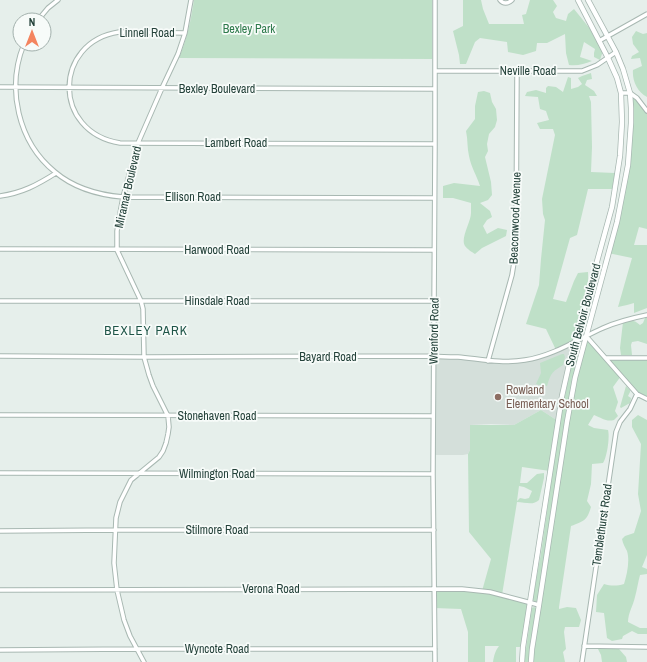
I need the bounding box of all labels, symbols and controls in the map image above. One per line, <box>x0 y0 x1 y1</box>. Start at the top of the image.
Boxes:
north arrow <box>12 12 52 52</box>
text: N <box>29 15 35 29</box>
park label: Bexley Park <box>223 21 275 37</box>
street label: Linnell Road <box>119 25 175 41</box>
street label: Neville Road <box>500 63 556 79</box>
street label: Bexley Boulevard <box>179 81 255 97</box>
street label: Lambert Road <box>205 135 267 151</box>
street label: Miramar Boulevard <box>111 144 145 230</box>
street label: Beaconwood Avenue <box>505 172 525 264</box>
street label: Ellison Road <box>165 189 221 205</box>
street label: Harwood Road <box>184 242 250 258</box>
street label: South Belvoir Boulevard <box>562 262 604 368</box>
street label: Hinsdale Road <box>184 293 250 309</box>
street label: Wrenford Road <box>425 298 443 364</box>
district label: BEXLEY PARK <box>104 322 188 339</box>
street label: Bayard Road <box>299 349 357 365</box>
place label: Rowland Elementary School <box>506 382 589 412</box>
marker: Rowland Elementary School <box>493 392 503 402</box>
street label: Stonehaven Road <box>178 408 256 424</box>
street label: Wilmington Road <box>179 466 255 482</box>
street label: Temblethurst Road <box>588 483 616 567</box>
street label: Stilmore Road <box>186 522 248 538</box>
street label: Verona Road <box>242 581 300 597</box>
street label: Wyncote Road <box>185 641 249 657</box>

